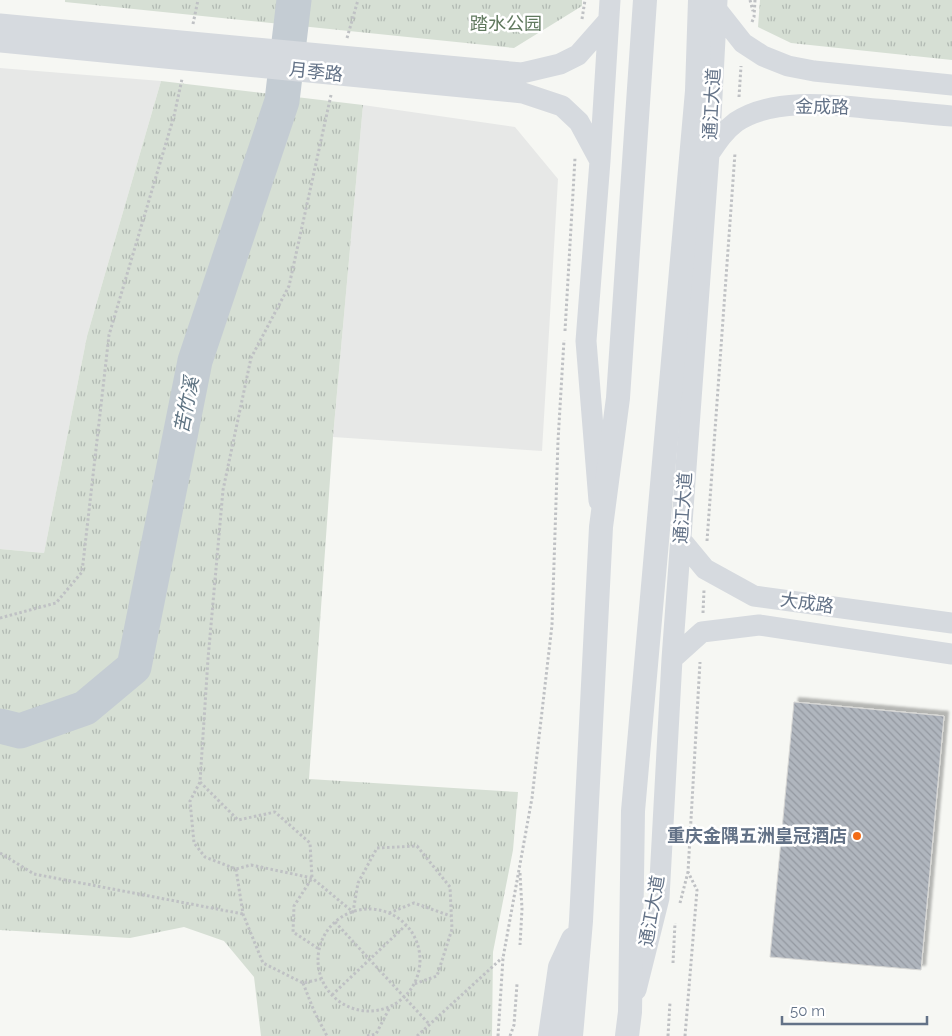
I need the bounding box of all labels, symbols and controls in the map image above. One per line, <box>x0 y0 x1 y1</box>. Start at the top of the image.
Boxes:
park label: 踏水公园 <box>470 13 542 34</box>
street label: 月季路 <box>288 58 344 85</box>
street label: 通江大道 <box>699 67 724 140</box>
street label: 金成路 <box>795 96 849 117</box>
water label: 苦竹溪 <box>170 373 203 435</box>
street label: 通江大道 <box>670 471 695 545</box>
street label: 大成路 <box>779 588 835 617</box>
place label: 重庆金隅五洲皇冠酒店 <box>667 825 847 846</box>
marker: 重庆金隅五洲皇冠酒店 <box>851 830 863 842</box>
street label: 通江大道 <box>635 874 668 948</box>
scale bar <box>782 994 927 1026</box>
text: 50 m <box>790 1002 825 1020</box>

